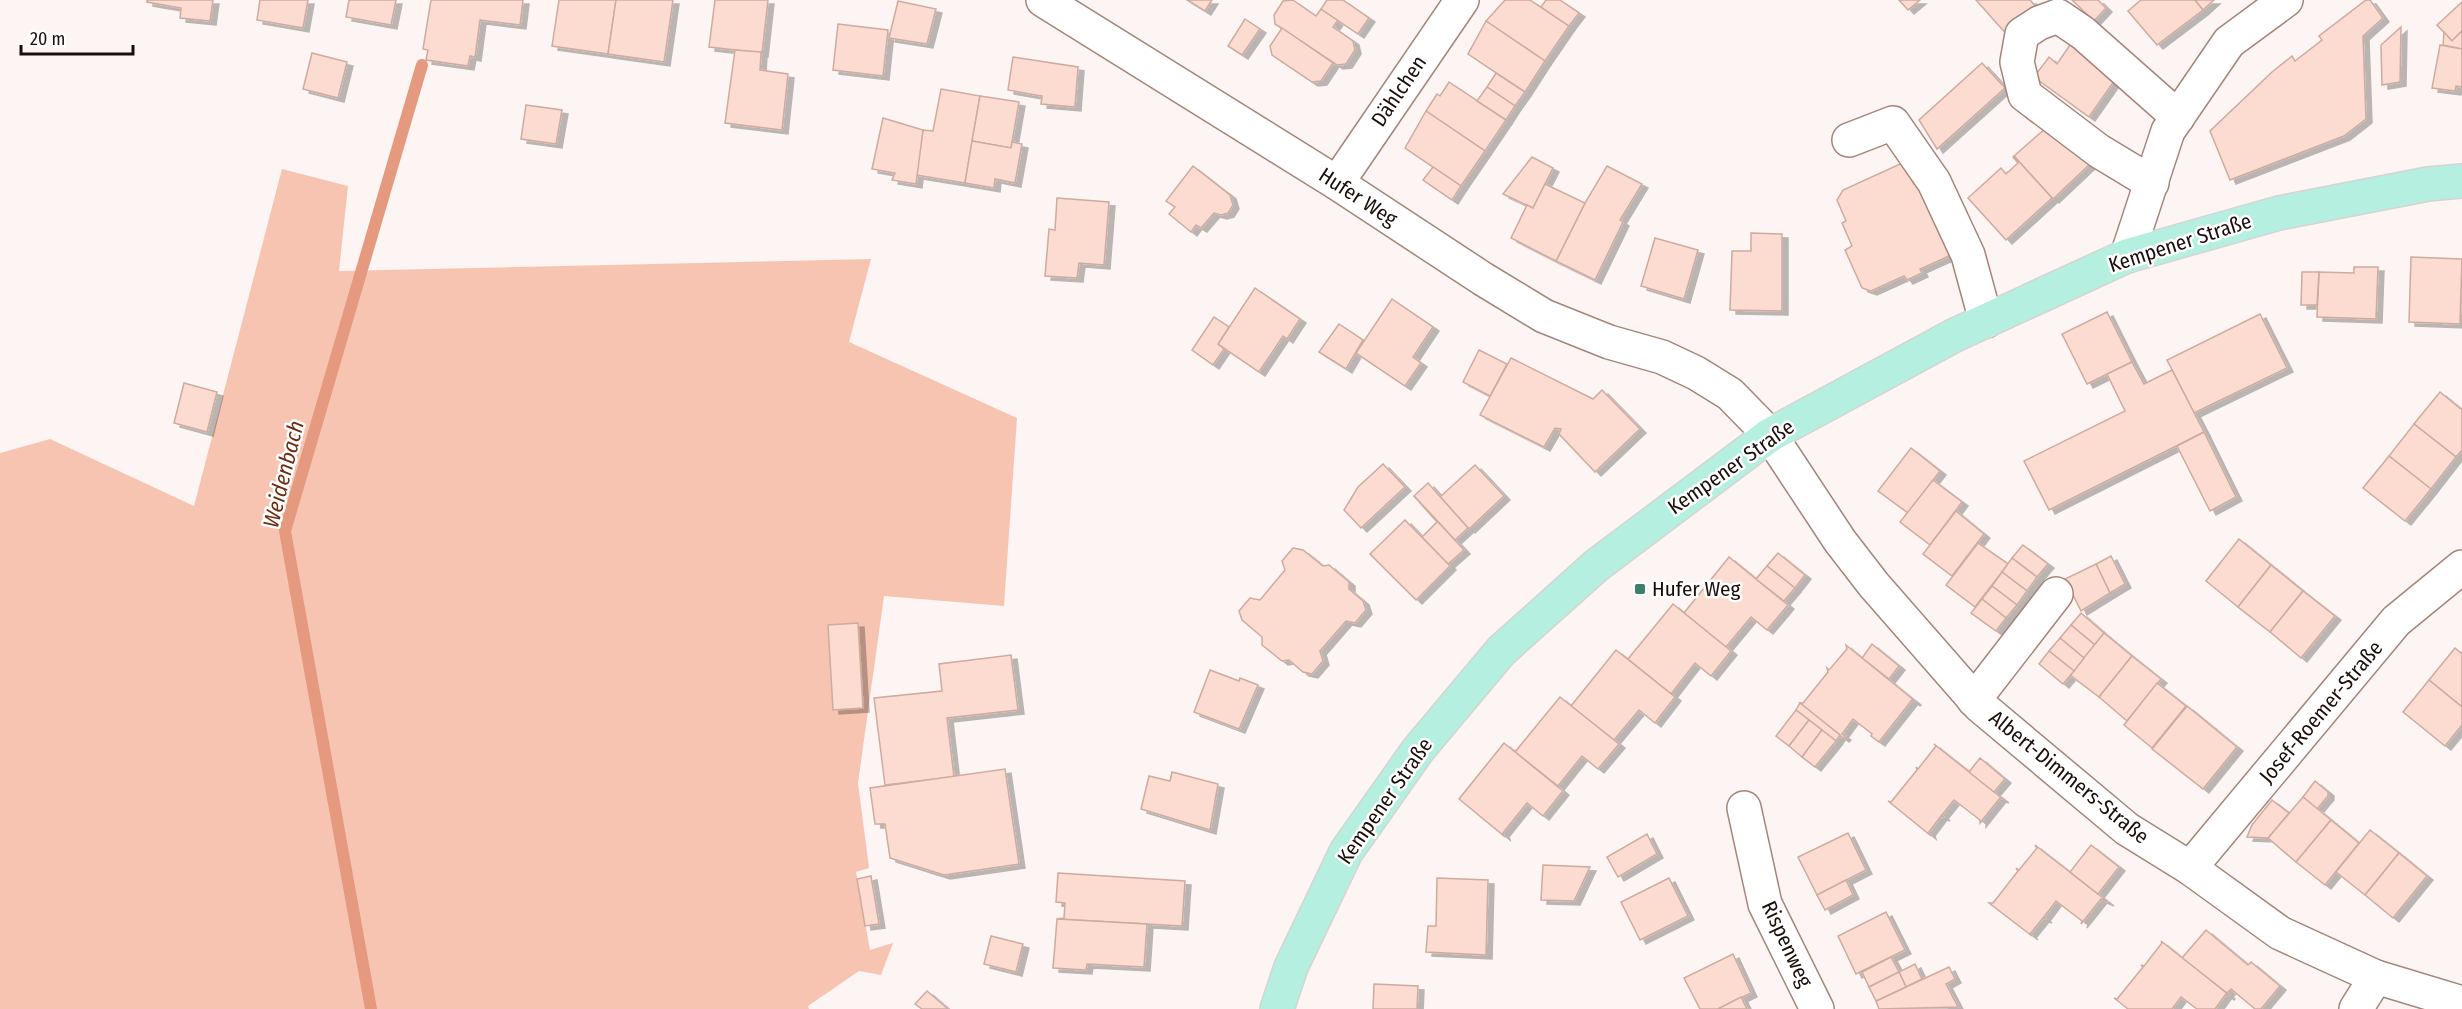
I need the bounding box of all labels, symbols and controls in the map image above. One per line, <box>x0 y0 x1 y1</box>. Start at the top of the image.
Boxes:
scale bar <box>21 18 134 56</box>
text: 20 m <box>30 28 65 50</box>
street label: Dählchen <box>1366 50 1432 132</box>
street label: Hufer Weg <box>1314 162 1402 232</box>
street label: Kempener Straße <box>2105 208 2255 278</box>
street label: Kempener Straße <box>1663 414 1799 520</box>
water label: Weidenbach <box>257 418 310 531</box>
place label: Hufer Weg <box>1652 576 1740 602</box>
marker: Hufer Weg <box>1633 582 1647 596</box>
street label: Josef-Roemer-Straße <box>2254 635 2388 789</box>
street label: Albert-Dimmers-Straße <box>1984 705 2154 849</box>
street label: Kempener Straße <box>1332 733 1438 869</box>
street label: Rispenweg <box>1756 897 1818 991</box>

